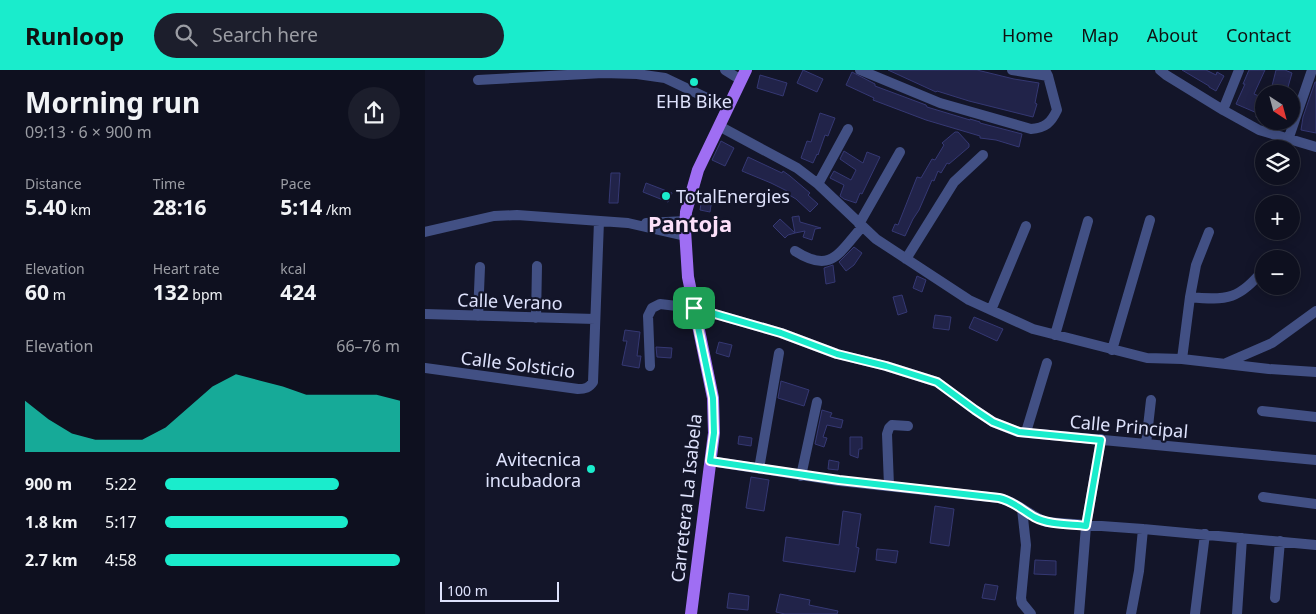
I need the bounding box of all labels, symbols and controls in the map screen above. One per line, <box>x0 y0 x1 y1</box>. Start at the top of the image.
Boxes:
search box <box>154 13 504 58</box>
text: Runloop <box>25 19 124 52</box>
icon: search <box>172 21 200 49</box>
text: Search here <box>212 22 318 48</box>
text: Home <box>1002 23 1053 47</box>
text: Map <box>1081 23 1119 47</box>
text: About <box>1147 23 1198 47</box>
text: Contact <box>1226 23 1291 47</box>
marker: EHB Bike <box>688 76 700 88</box>
text: Morning run <box>25 83 200 121</box>
north arrow <box>1255 85 1300 130</box>
map controls <box>1255 85 1300 295</box>
button: share <box>348 87 400 139</box>
place label: EHB Bike <box>656 89 732 113</box>
text: 09:13 · 6 × 900 m <box>25 121 152 143</box>
button: layers <box>1255 140 1300 185</box>
text: Distance <box>25 174 82 193</box>
text: Time <box>153 174 185 193</box>
text: Pace <box>280 174 311 193</box>
place label: TotalEnergies <box>676 184 790 208</box>
marker: TotalEnergies <box>660 190 672 202</box>
text: 5.40 <box>25 193 67 221</box>
text: 28:16 <box>153 193 207 221</box>
text: 5:14 <box>280 193 322 221</box>
button: + <box>1255 195 1300 240</box>
text: km <box>67 200 91 219</box>
text: /km <box>322 200 352 219</box>
district label: Pantoja <box>648 208 732 238</box>
button: − <box>1255 250 1300 295</box>
text: Elevation <box>25 259 85 278</box>
text: Heart rate <box>153 259 220 278</box>
text: kcal <box>280 259 306 278</box>
text: 60 <box>25 278 49 306</box>
text: 132 <box>153 278 189 306</box>
text: 424 <box>280 278 316 306</box>
text: m <box>49 285 66 304</box>
text: bpm <box>189 285 223 304</box>
street label: Calle Verano <box>457 287 563 315</box>
pin <box>673 287 715 329</box>
icon: arrive <box>680 294 708 322</box>
text: Elevation <box>25 335 93 357</box>
text: 66–76 m <box>336 335 400 357</box>
street label: Calle Solsticio <box>459 345 577 383</box>
street label: Calle Principal <box>1069 409 1189 443</box>
street label: Carretera La Isabela <box>665 412 707 584</box>
place label: Avitecnica incubadora <box>485 447 581 492</box>
marker: Avitecnica incubadora <box>585 463 597 475</box>
text: 900 m <box>25 473 72 495</box>
text: 5:22 <box>105 473 137 495</box>
text: 1.8 km <box>25 511 77 533</box>
text: 5:17 <box>105 511 137 533</box>
text: 2.7 km <box>25 549 77 571</box>
text: 4:58 <box>105 549 137 571</box>
scale bar <box>440 579 559 602</box>
text: 100 m <box>447 581 488 600</box>

